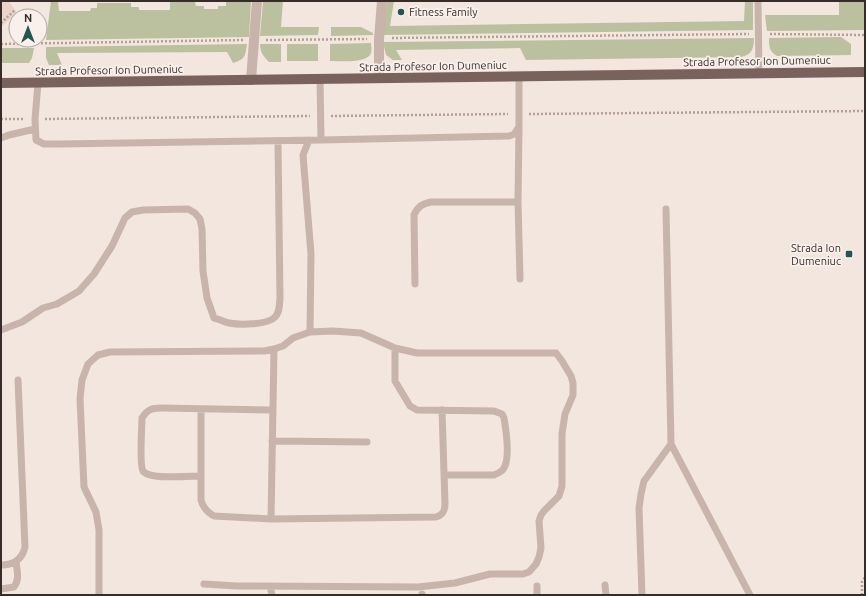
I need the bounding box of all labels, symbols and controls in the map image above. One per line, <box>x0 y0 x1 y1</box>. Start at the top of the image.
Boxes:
place label: Fitness Family <box>409 6 478 18</box>
marker: Fitness Family <box>396 7 406 17</box>
north arrow <box>8 8 48 48</box>
text: N <box>24 12 32 24</box>
street label: Strada Profesor Ion Dumeniuc <box>683 54 831 68</box>
street label: Strada Profesor Ion Dumeniuc <box>359 59 507 73</box>
street label: Strada Profesor Ion Dumeniuc <box>35 63 183 77</box>
place label: Strada Ion Dumeniuc <box>791 242 841 267</box>
marker: Strada Ion Dumeniuc <box>844 249 854 259</box>

